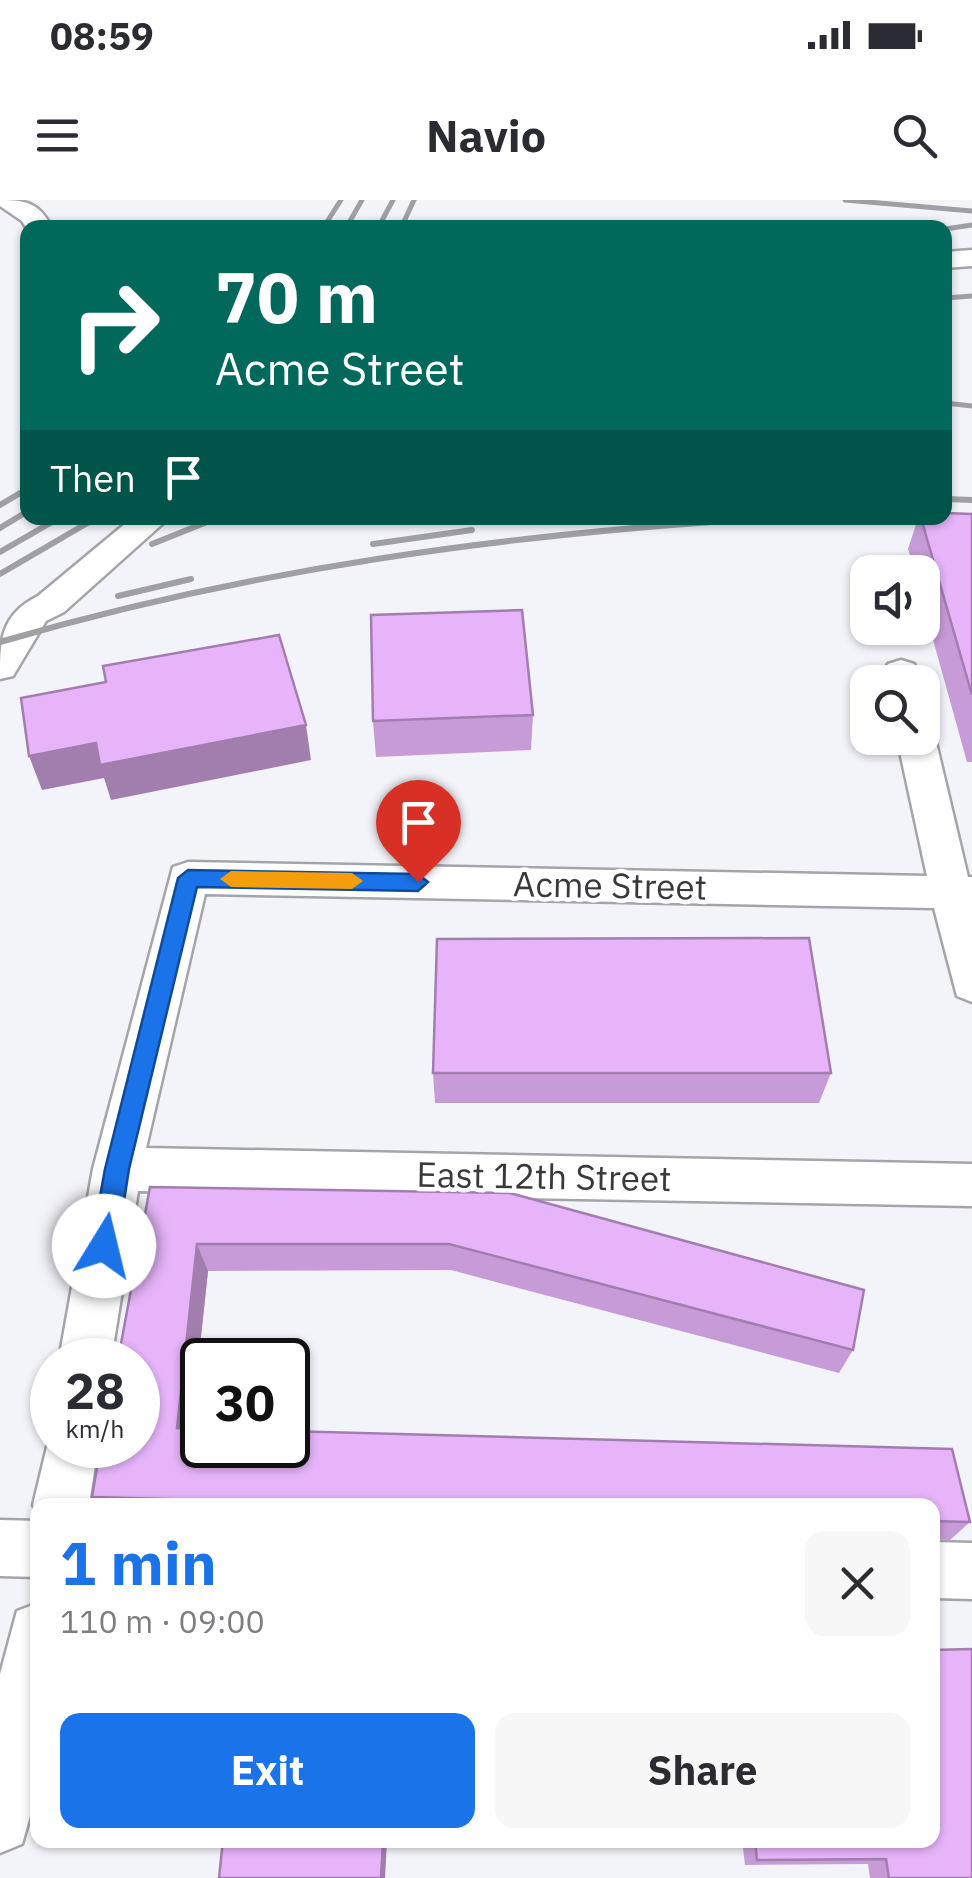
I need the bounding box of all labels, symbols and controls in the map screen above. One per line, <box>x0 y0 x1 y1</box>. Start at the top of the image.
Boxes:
text: 08:59 <box>50 11 154 60</box>
text: Navio <box>426 106 546 164</box>
icon: menu <box>30 108 85 163</box>
icon: search <box>887 108 942 163</box>
text: 70 m <box>215 251 378 342</box>
icon: right <box>50 260 180 390</box>
text: Acme Street <box>215 339 465 397</box>
icon: arrive <box>156 450 211 505</box>
text: Then <box>50 453 136 502</box>
map controls <box>850 555 940 755</box>
button: sound <box>850 555 940 645</box>
button: search <box>850 665 940 755</box>
pin <box>376 780 461 883</box>
icon: arrive <box>391 795 446 850</box>
street label: Acme Street <box>513 860 707 910</box>
street label: East 12th Street <box>416 1151 672 1201</box>
position arrow <box>52 1194 156 1298</box>
speed limit sign: 30 <box>180 1338 310 1468</box>
text: 28 <box>65 1358 125 1423</box>
text: km/h <box>66 1412 124 1445</box>
text: 1 min <box>60 1523 217 1602</box>
button: close <box>805 1531 910 1636</box>
text: 110 m · 09:00 <box>60 1600 265 1642</box>
button: Exit <box>60 1713 475 1828</box>
button: Share <box>495 1713 910 1828</box>

